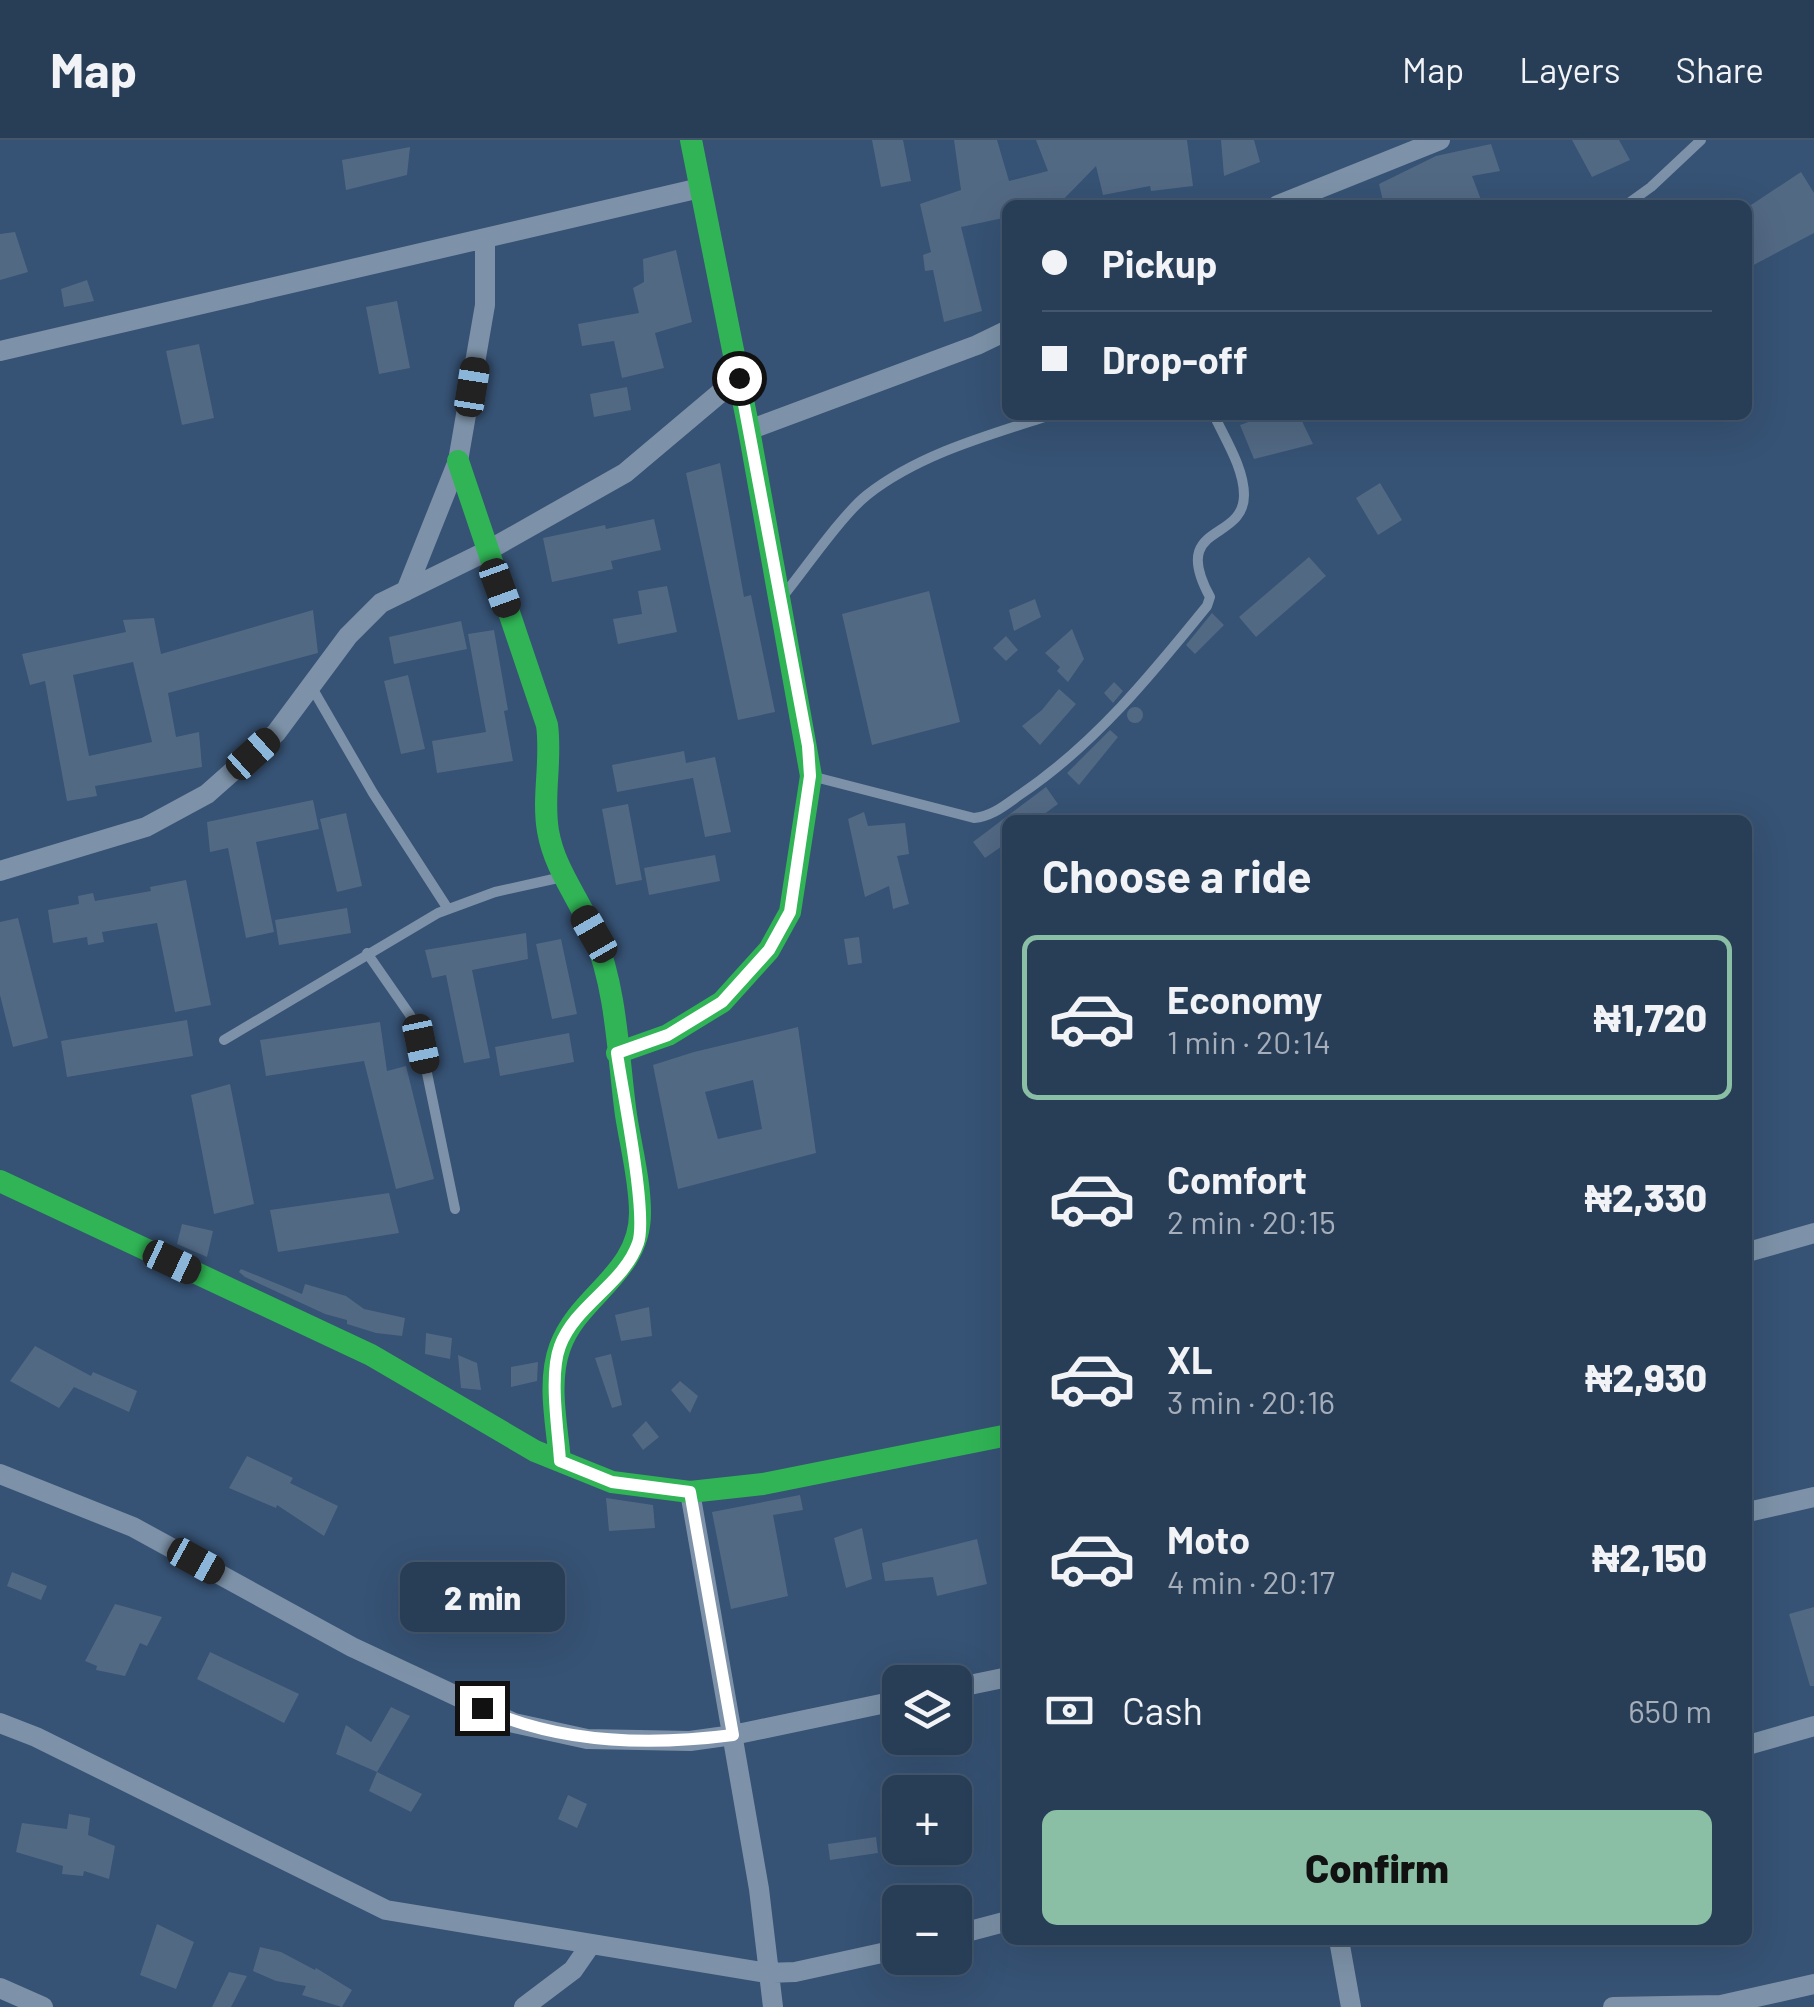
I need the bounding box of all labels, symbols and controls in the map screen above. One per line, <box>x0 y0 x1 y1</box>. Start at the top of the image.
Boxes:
text: Map <box>50 40 137 98</box>
text: Map <box>1402 48 1464 90</box>
text: Layers <box>1519 48 1621 90</box>
text: Share <box>1676 48 1764 90</box>
text: Pickup <box>1102 240 1217 286</box>
text: Drop-off <box>1102 336 1248 382</box>
car <box>452 355 492 419</box>
route start <box>717 356 762 401</box>
car <box>476 555 524 621</box>
car <box>221 723 285 785</box>
text: Choose a ride <box>1042 848 1312 902</box>
car <box>566 901 622 967</box>
icon: car <box>1047 973 1137 1063</box>
text: Economy <box>1167 976 1322 1022</box>
text: ₦1,720 <box>1594 994 1707 1040</box>
car <box>400 1012 442 1076</box>
text: 1 min · 20:14 <box>1167 1022 1331 1060</box>
icon: car <box>1047 1153 1137 1243</box>
text: Comfort <box>1167 1156 1307 1202</box>
text: ₦2,330 <box>1585 1174 1707 1220</box>
text: 2 min · 20:15 <box>1167 1202 1336 1240</box>
car <box>138 1236 206 1288</box>
icon: car <box>1047 1333 1137 1423</box>
text: XL <box>1167 1336 1213 1382</box>
text: ₦2,930 <box>1585 1354 1707 1400</box>
text: 3 min · 20:16 <box>1167 1382 1335 1420</box>
icon: car <box>1047 1513 1137 1603</box>
text: Moto <box>1167 1516 1250 1562</box>
car <box>162 1533 230 1589</box>
text: ₦2,150 <box>1592 1534 1707 1580</box>
text: 4 min · 20:17 <box>1167 1562 1335 1600</box>
callout: 2 min <box>400 1563 564 1633</box>
text: 2 min <box>444 1578 521 1616</box>
map controls <box>882 1665 972 1975</box>
button: layers <box>882 1665 972 1755</box>
icon: cash <box>1042 1683 1097 1738</box>
route end <box>460 1686 505 1731</box>
text: Cash <box>1122 1687 1203 1733</box>
text: 650 m <box>1628 1691 1712 1729</box>
button: + <box>882 1775 972 1865</box>
button: Confirm <box>1042 1810 1712 1925</box>
button: − <box>882 1885 972 1975</box>

